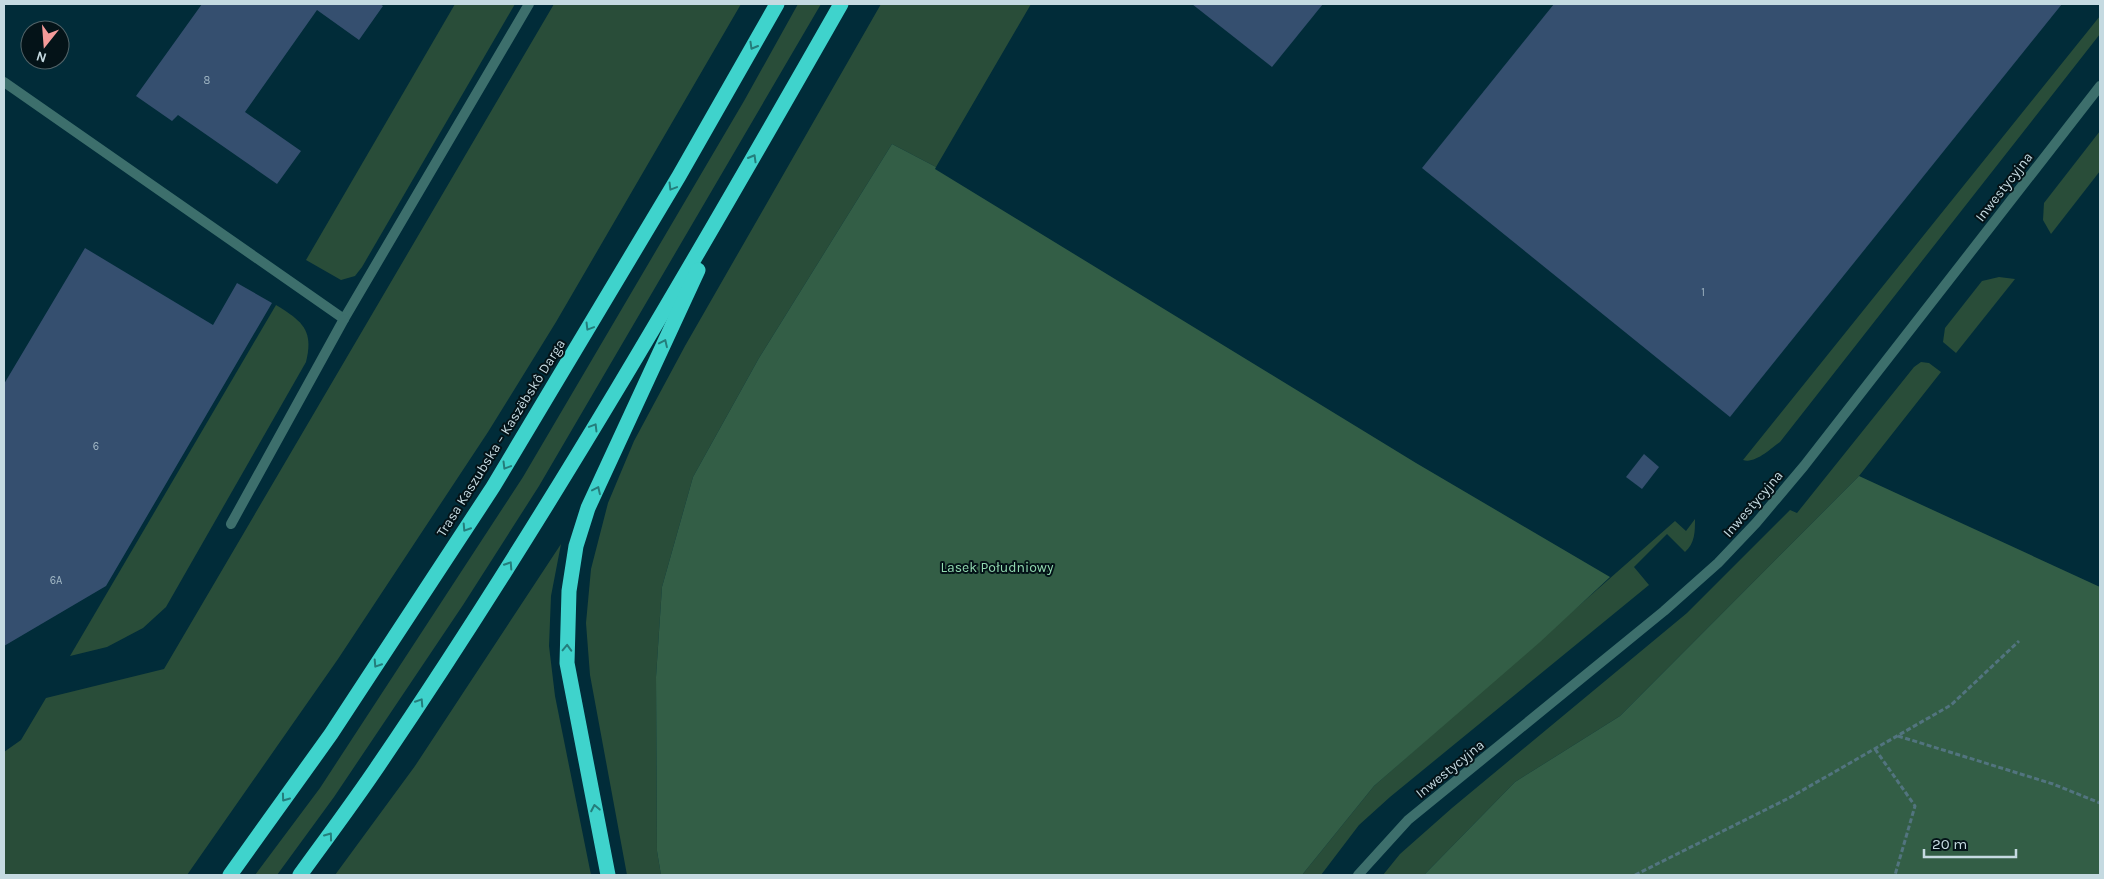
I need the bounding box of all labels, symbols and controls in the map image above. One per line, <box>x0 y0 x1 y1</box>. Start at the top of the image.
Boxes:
north arrow <box>20 20 70 70</box>
one-way arrow <box>749 41 759 50</box>
text: N <box>34 47 49 67</box>
house number: 8 <box>204 74 211 87</box>
street label: Inwestycyjna <box>1972 149 2036 225</box>
one-way arrow <box>747 154 757 163</box>
one-way arrow <box>669 182 679 191</box>
house number: 1 <box>1701 286 1705 299</box>
one-way arrow <box>585 321 595 330</box>
street label: Trasa Kaszubska – Kaszëbskô Darga <box>433 336 569 540</box>
one-way arrow <box>658 339 669 348</box>
one-way arrow <box>588 423 598 432</box>
house number: 6 <box>93 440 99 453</box>
one-way arrow <box>502 461 512 470</box>
street label: Inwestycyjna <box>1719 467 1787 541</box>
one-way arrow <box>590 486 601 495</box>
one-way arrow <box>463 522 472 532</box>
park label: Lasek Południowy <box>940 559 1054 576</box>
one-way arrow <box>503 562 512 571</box>
house number: 6A <box>50 574 63 587</box>
one-way arrow <box>562 644 572 652</box>
one-way arrow <box>374 658 383 668</box>
one-way arrow <box>414 698 424 707</box>
street label: Inwestycyjna <box>1412 736 1488 802</box>
one-way arrow <box>282 792 291 802</box>
one-way arrow <box>590 804 601 813</box>
scale bar <box>1924 826 2016 858</box>
one-way arrow <box>323 833 331 842</box>
text: 20 m <box>1932 835 1967 853</box>

